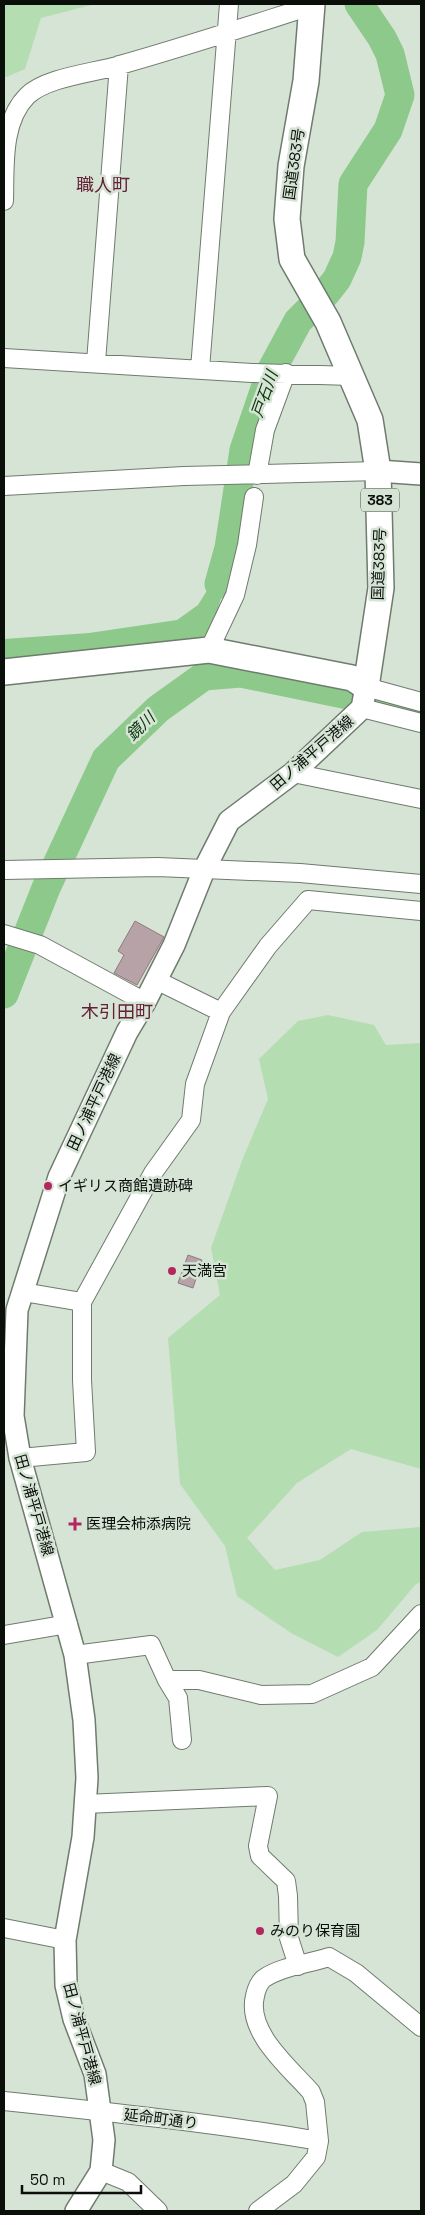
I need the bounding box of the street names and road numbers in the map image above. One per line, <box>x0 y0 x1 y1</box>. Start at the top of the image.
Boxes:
street label: 国道383号 <box>279 127 308 201</box>
road number: 383 <box>361 488 399 512</box>
street label: 国道383号 <box>368 527 389 601</box>
street label: 田ノ浦平戸港線 <box>266 711 358 794</box>
street label: 田ノ浦平戸港線 <box>63 1050 124 1153</box>
street label: 田ノ浦平戸港線 <box>11 1452 58 1558</box>
street label: 田ノ浦平戸港線 <box>60 1981 105 2087</box>
street label: 延命町通り <box>123 2105 199 2133</box>

